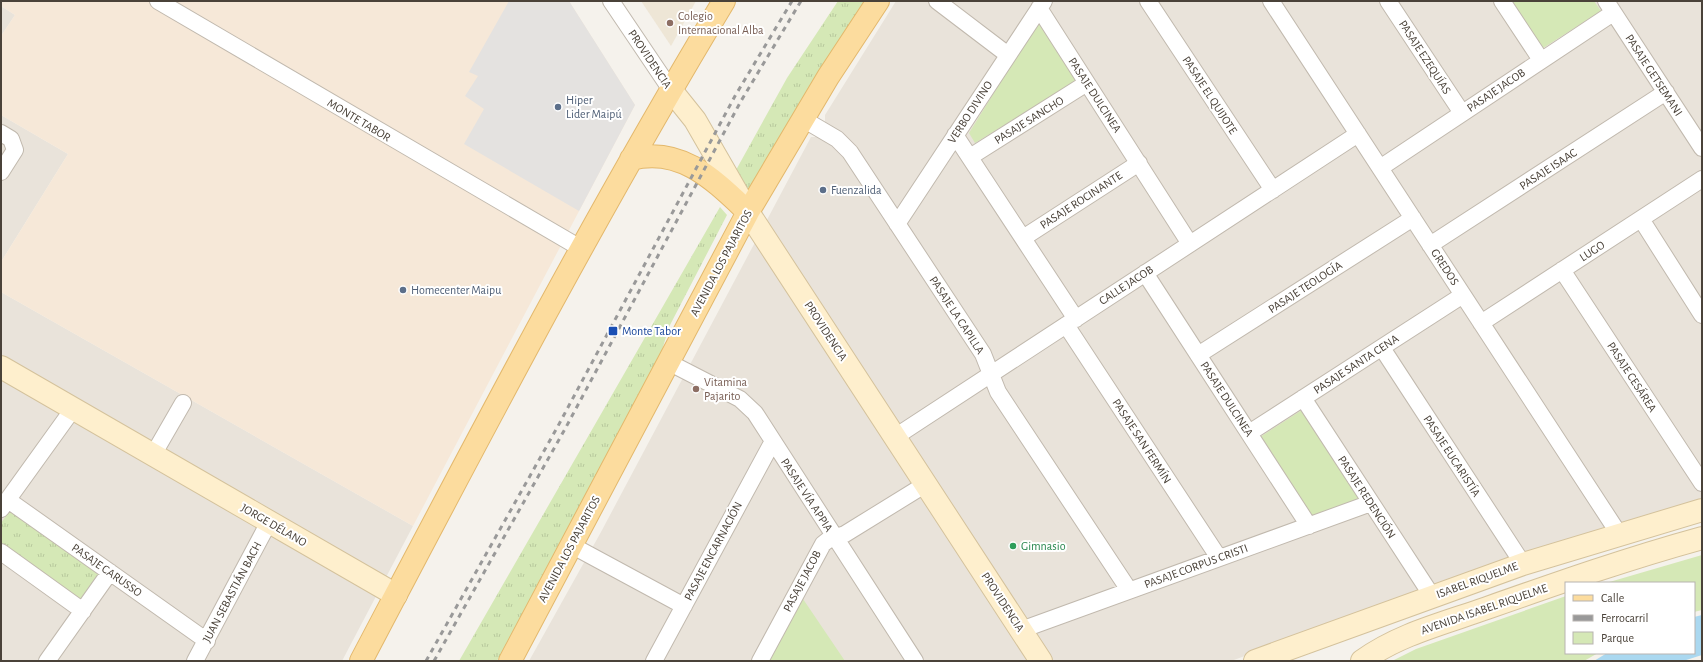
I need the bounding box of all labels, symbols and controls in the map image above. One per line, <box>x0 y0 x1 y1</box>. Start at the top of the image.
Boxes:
place label: Colegio Internacional Alba <box>678 10 764 36</box>
street label: PASAJE EZEQUÍAS <box>1396 17 1454 97</box>
marker: Colegio Internacional Alba <box>665 18 675 28</box>
street label: PROVIDENCIA <box>626 27 674 91</box>
street label: PASAJE GETSEMANI <box>1623 32 1685 118</box>
street label: PASAJE EL QUIJOTE <box>1180 54 1240 137</box>
street label: PASAJE DULCINEA <box>1066 55 1124 135</box>
street label: PASAJE JACOB <box>1465 66 1527 114</box>
street label: VERBO DIVINO <box>945 78 995 145</box>
place label: Hiper Lider Maipú <box>566 94 622 120</box>
street label: PASAJE SANCHO <box>992 94 1066 146</box>
street label: MONTE TABOR <box>325 96 393 144</box>
marker: Hiper Lider Maipú <box>553 102 563 112</box>
street label: PASAJE ISAAC <box>1517 146 1579 192</box>
street label: PASAJE ROCINANTE <box>1038 169 1124 231</box>
place label: Fuenzalida <box>831 184 882 196</box>
marker: Fuenzalida <box>818 185 828 195</box>
street label: AVENIDA LOS PAJARITOS <box>688 208 754 318</box>
street label: LUGO <box>1577 238 1607 263</box>
street label: GREDOS <box>1429 247 1461 288</box>
street label: PASAJE TEOLOGÍA <box>1265 258 1344 315</box>
street label: CALLE JACOB <box>1097 263 1155 307</box>
street label: PASAJE LA CAPILLA <box>927 274 987 356</box>
place label: Homecenter Maipu <box>411 284 501 296</box>
marker: Homecenter Maipu <box>398 285 408 295</box>
street label: PROVIDENCIA <box>802 299 850 363</box>
marker: Monte Tabor <box>607 325 619 337</box>
place label: Monte Tabor <box>622 325 681 337</box>
street label: PASAJE SANTA CENA <box>1311 332 1401 396</box>
street label: PASAJE CESÁREA <box>1605 339 1660 414</box>
street label: PASAJE DULCINEA <box>1198 359 1256 439</box>
place label: Vitamina Pajarito <box>704 376 748 403</box>
marker: Vitamina Pajarito <box>691 384 701 394</box>
street label: PASAJE SAN FERMÍN <box>1110 396 1175 485</box>
street label: PASAJE EUCARISTÍA <box>1421 413 1484 499</box>
street label: PASAJE REDENCIÓN <box>1336 453 1399 540</box>
street label: PASAJE VÍA APPIA <box>779 455 836 534</box>
street label: AVENIDA LOS PAJARITOS <box>536 494 602 604</box>
street label: PASAJE ENCARNACIÓN <box>681 499 744 603</box>
street label: JORGE DÉLANO <box>239 501 310 549</box>
street label: JUAN SEBASTIÁN BACH <box>199 539 264 644</box>
place label: Gimnasio <box>1021 540 1066 552</box>
street label: PASAJE CARUSSO <box>70 541 145 599</box>
marker: Gimnasio <box>1008 541 1018 551</box>
street label: PASAJE CORPUS CRISTI <box>1143 542 1249 590</box>
street label: PASAJE JACOB <box>781 548 823 614</box>
street label: ISABEL RIQUELME <box>1435 560 1520 601</box>
street label: PROVIDENCIA <box>979 570 1027 634</box>
street label: AVENIDA ISABEL RIQUELME <box>1419 582 1549 637</box>
legend <box>1565 582 1695 654</box>
text: Calle <box>1601 592 1624 604</box>
text: Ferrocarril <box>1601 612 1648 624</box>
text: Parque <box>1601 632 1634 644</box>

